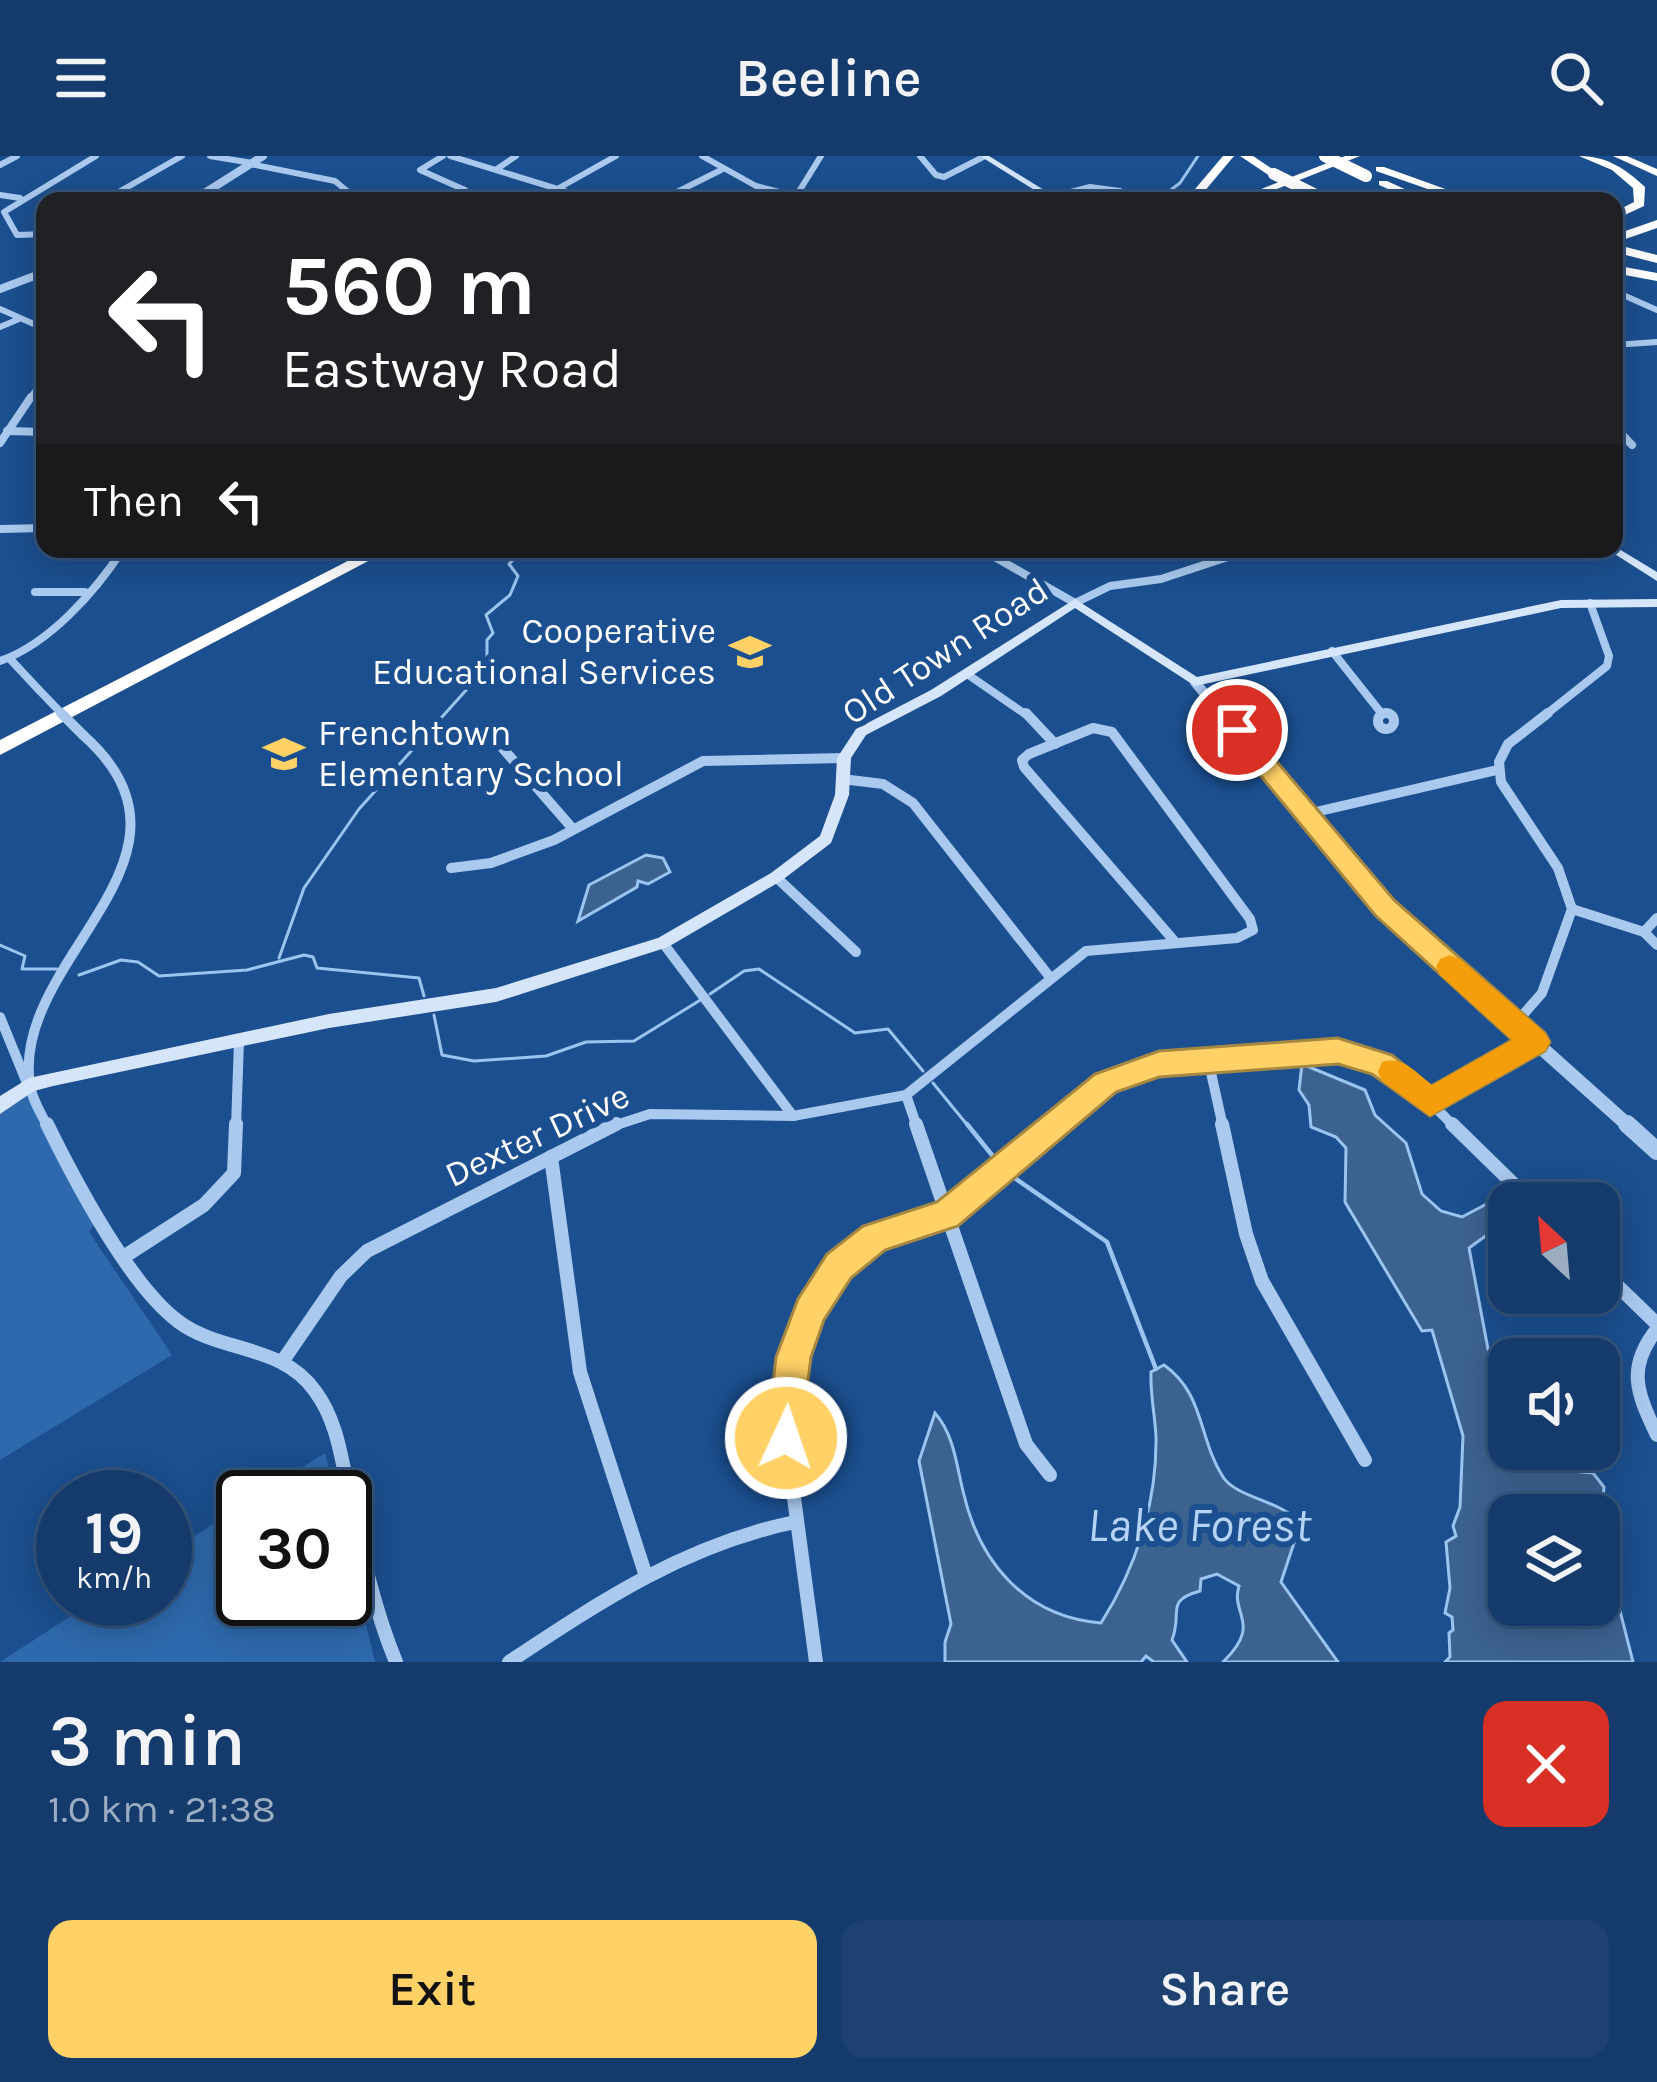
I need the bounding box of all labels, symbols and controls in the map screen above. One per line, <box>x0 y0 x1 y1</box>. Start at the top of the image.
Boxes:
icon: menu <box>48 45 114 111</box>
icon: search <box>1543 45 1609 111</box>
text: Beeline <box>735 46 922 110</box>
text: 560 m <box>282 237 536 335</box>
icon: left <box>84 240 240 396</box>
text: Eastway Road <box>282 337 622 401</box>
icon: left <box>208 468 274 534</box>
text: Then <box>84 475 184 527</box>
street label: Old Town Road <box>834 569 1056 733</box>
place label: Cooperative Educational Services <box>372 610 716 693</box>
school or university icon: Cooperative Educational Services <box>727 629 773 675</box>
pin <box>1186 679 1288 781</box>
icon: arrive <box>1204 697 1270 763</box>
place label: Frenchtown Elementary School <box>318 712 624 795</box>
school or university icon: Frenchtown Elementary School <box>261 731 307 777</box>
street label: Dexter Drive <box>438 1074 636 1196</box>
north arrow <box>1488 1182 1620 1314</box>
map controls <box>1488 1182 1620 1626</box>
button: sound <box>1488 1338 1620 1470</box>
position arrow <box>723 1375 849 1501</box>
speed limit sign: 30 <box>216 1470 372 1626</box>
button: layers <box>1488 1494 1620 1626</box>
water label: Lake Forest <box>1087 1497 1312 1553</box>
text: 19 <box>85 1498 143 1568</box>
text: km/h <box>76 1560 152 1596</box>
text: 3 min <box>48 1699 246 1783</box>
button: close <box>1483 1701 1609 1827</box>
text: 1.0 km · 21:38 <box>48 1786 276 1832</box>
button: Exit <box>48 1920 817 2058</box>
button: Share <box>841 1920 1609 2058</box>

